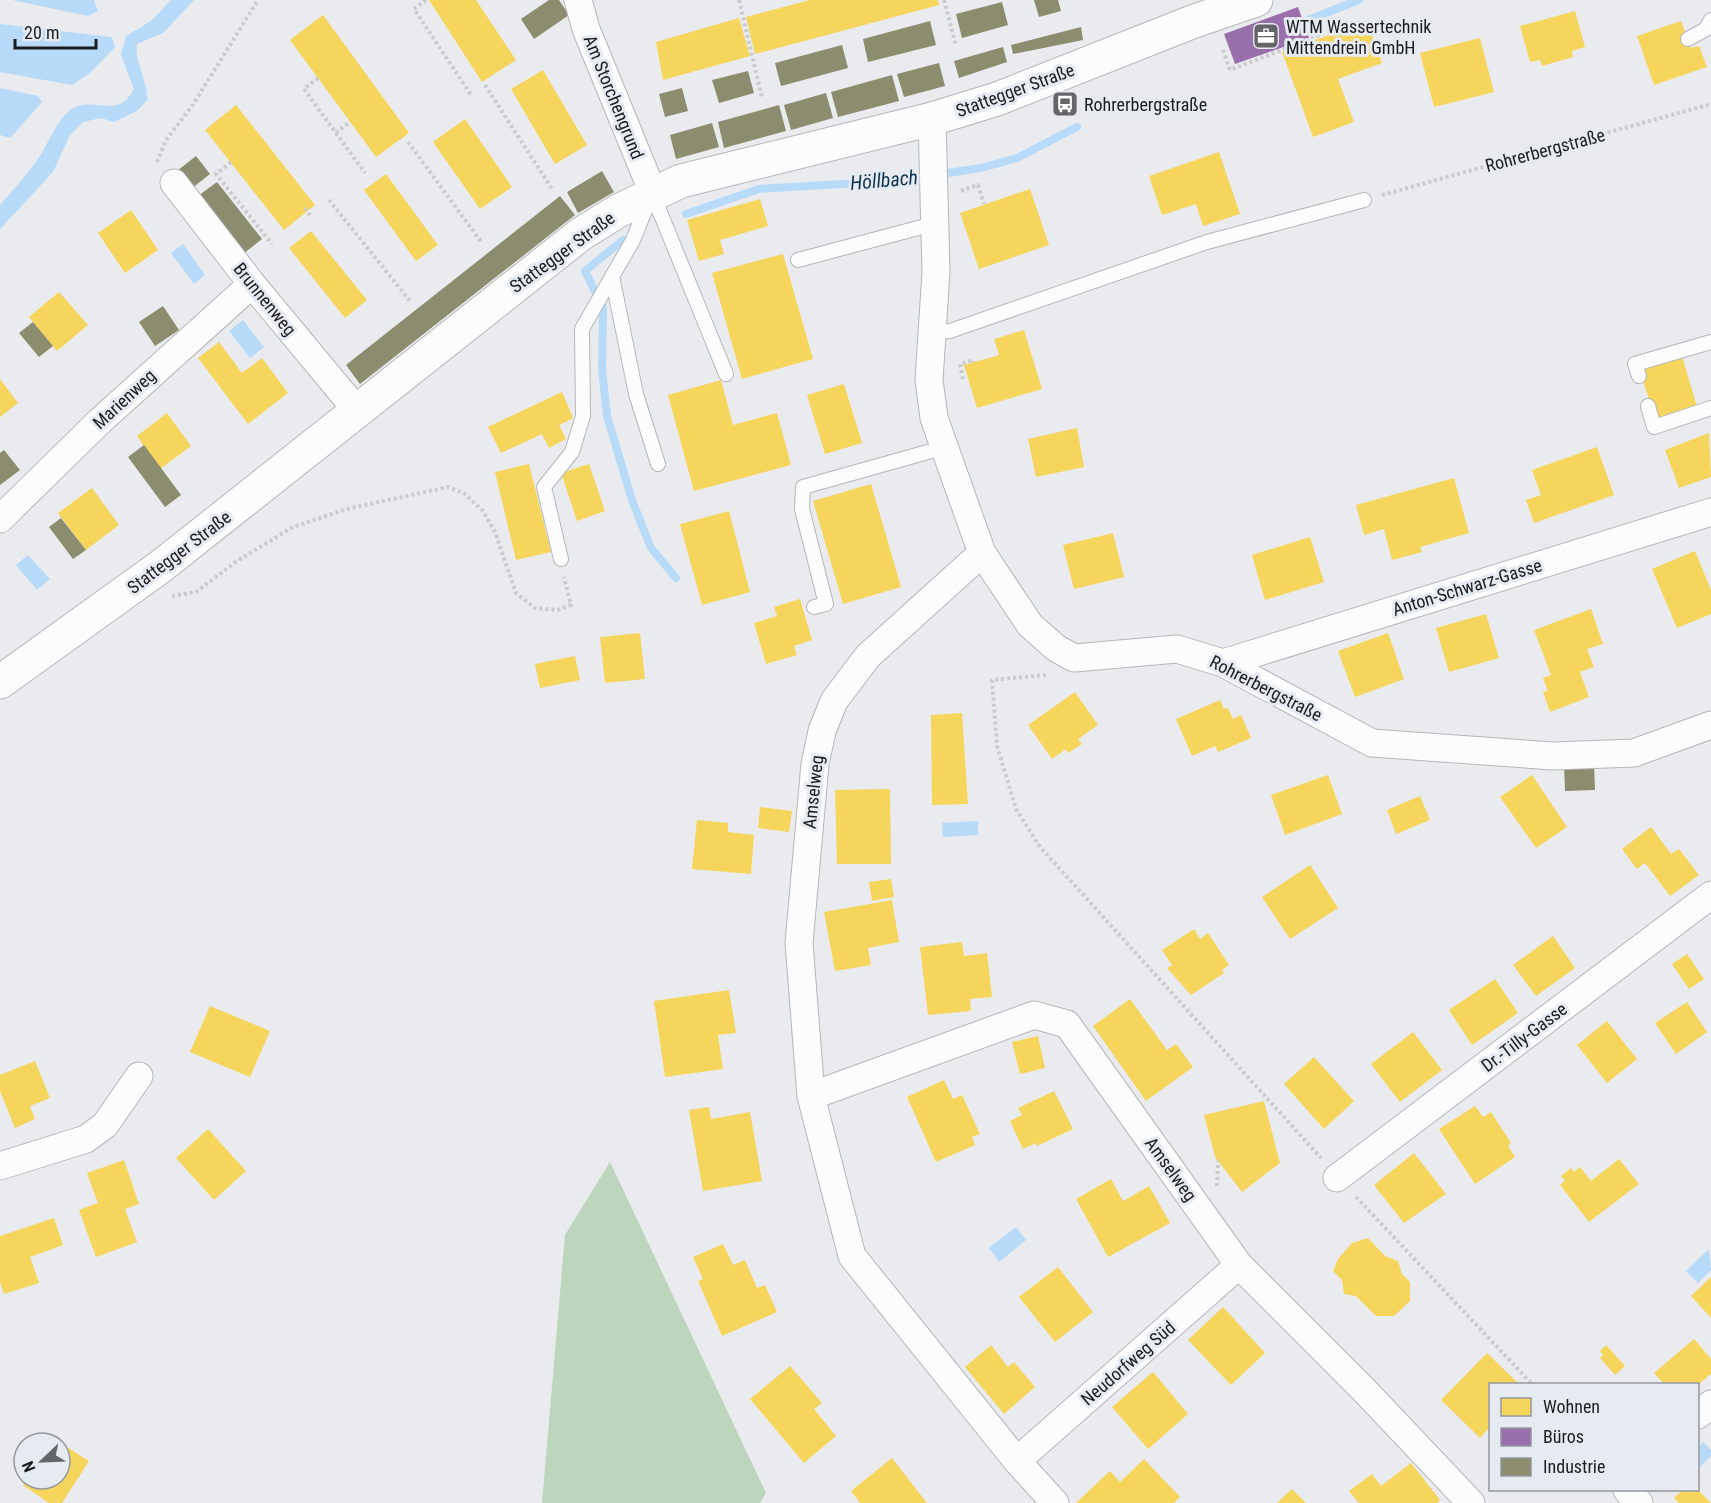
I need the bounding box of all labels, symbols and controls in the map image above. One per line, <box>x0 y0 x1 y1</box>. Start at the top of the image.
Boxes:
scale bar <box>15 12 96 50</box>
place label: WTM Wassertechnik Mittendrein GmbH <box>1286 16 1432 58</box>
office icon: WTM Wassertechnik Mittendrein GmbH <box>1251 21 1281 51</box>
text: 20 m <box>24 22 59 43</box>
street label: Am Storchengrund <box>580 32 648 162</box>
street label: Stattegger Straße <box>953 59 1077 121</box>
bus stop icon: Rohrerbergstraße <box>1050 89 1080 119</box>
place label: Rohrerbergstraße <box>1084 94 1207 115</box>
street label: Rohrerbergstraße <box>1483 124 1607 176</box>
water label: Höllbach <box>849 165 919 195</box>
street label: Stattegger Straße <box>505 207 619 297</box>
street label: Brunnenweg <box>229 258 301 340</box>
street label: Marienweg <box>88 365 160 433</box>
street label: Stattegger Straße <box>123 506 235 598</box>
street label: Anton-Schwarz-Gasse <box>1390 554 1544 620</box>
street label: Rohrerbergstraße <box>1206 651 1326 725</box>
street label: Amselweg <box>799 754 827 830</box>
street label: Dr.-Tilly-Gasse <box>1477 998 1571 1076</box>
street label: Amselweg <box>1141 1133 1201 1205</box>
street label: Neudorfweg Süd <box>1077 1316 1179 1410</box>
legend <box>1489 1383 1699 1491</box>
text: Wohnen <box>1543 1396 1600 1417</box>
text: Büros <box>1543 1426 1584 1447</box>
north arrow <box>12 1431 72 1491</box>
text: Industrie <box>1543 1456 1605 1477</box>
text: N <box>18 1458 39 1475</box>

